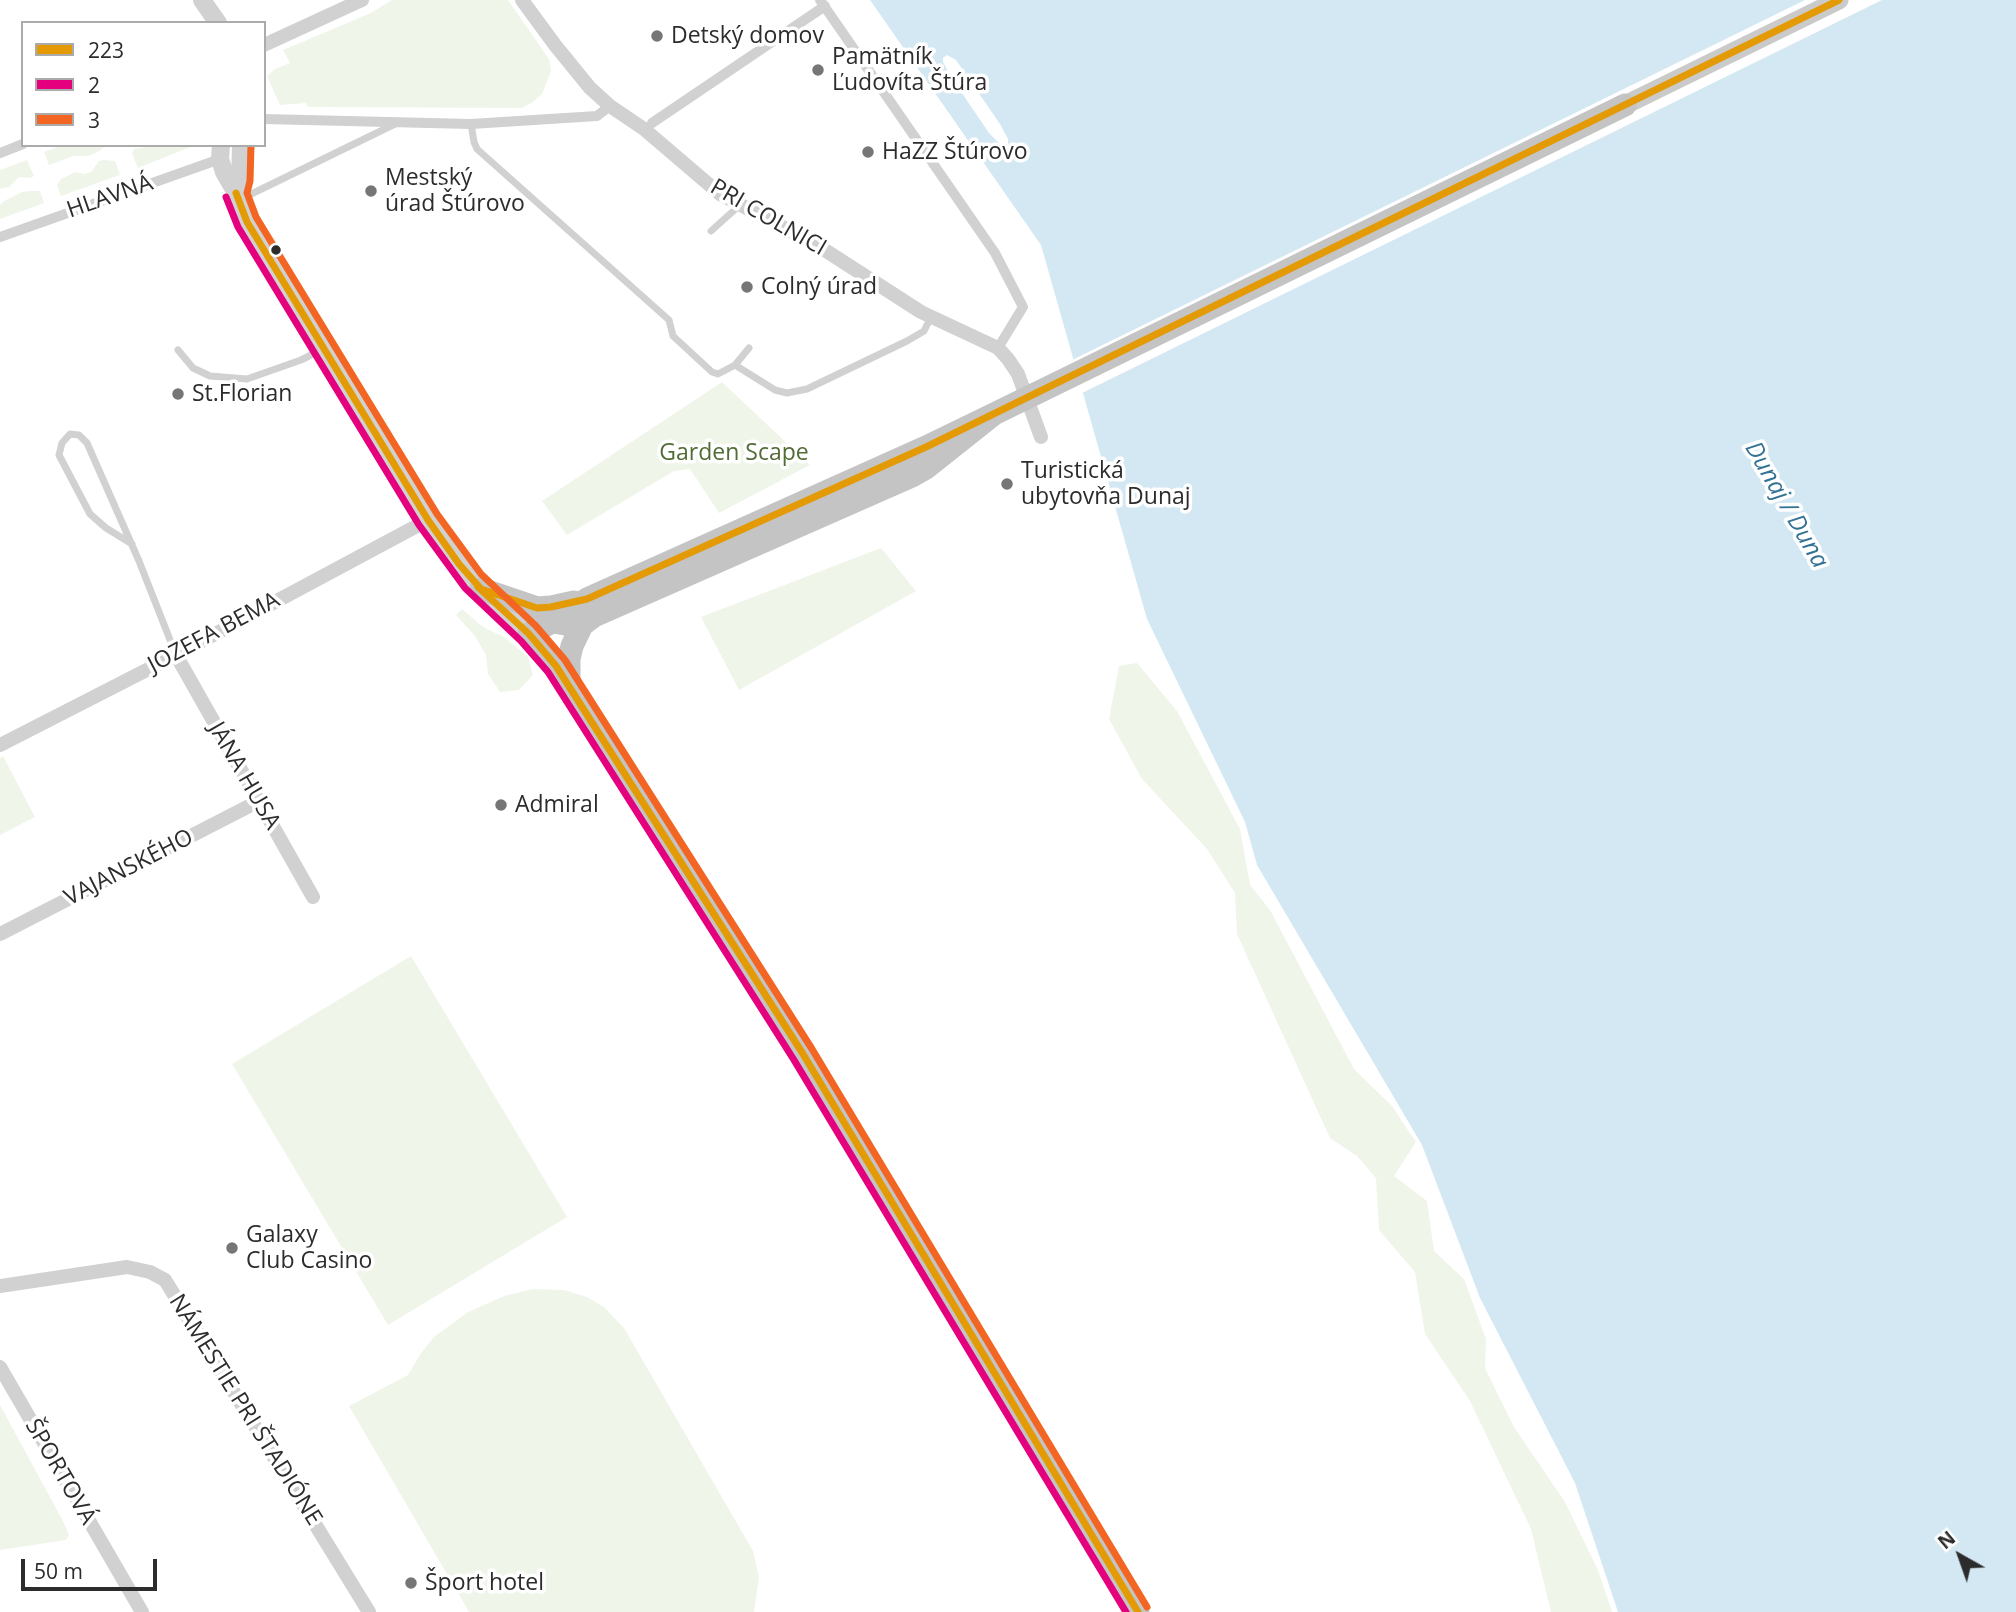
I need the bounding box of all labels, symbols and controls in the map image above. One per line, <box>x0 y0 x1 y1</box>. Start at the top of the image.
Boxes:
legend <box>21 21 266 147</box>
place label: Detský domov <box>671 22 824 50</box>
marker: Detský domov <box>649 28 665 44</box>
text: 223 <box>88 36 124 64</box>
place label: Pamätník Ľudovíta Štúra <box>832 43 987 97</box>
marker: Pamätník Ľudovíta Štúra <box>810 62 826 78</box>
text: 2 <box>88 71 100 99</box>
text: 3 <box>88 106 100 134</box>
place label: HaZZ Štúrovo <box>882 138 1028 166</box>
marker: HaZZ Štúrovo <box>860 144 876 160</box>
place label: Mestský úrad Štúrovo <box>385 164 525 218</box>
street label: HLAVNÁ <box>63 169 157 225</box>
street label: PRI COLNICI <box>705 174 831 262</box>
marker: Mestský úrad Štúrovo <box>363 183 379 199</box>
unlabelled marker <box>269 243 283 257</box>
place label: Colný úrad <box>761 273 877 301</box>
marker: Colný úrad <box>739 279 755 295</box>
place label: St.Florian <box>192 380 292 408</box>
marker: St.Florian <box>170 386 186 402</box>
water label: Dunaj / Duna <box>1738 437 1834 573</box>
park label: Garden Scape <box>659 439 809 467</box>
place label: Turistická ubytovňa Dunaj <box>1021 457 1191 511</box>
marker: Turistická ubytovňa Dunaj <box>999 476 1015 492</box>
street label: JOZEFA BEMA <box>143 587 285 679</box>
street label: JÁNA HUSA <box>202 717 286 835</box>
place label: Admiral <box>515 791 599 819</box>
marker: Admiral <box>493 797 509 813</box>
street label: VAJANSKÉHO <box>60 824 198 912</box>
place label: Galaxy Club Casino <box>246 1221 372 1275</box>
marker: Galaxy Club Casino <box>224 1240 240 1256</box>
street label: NÁMESTIE PRI ŠTADIÓNE <box>163 1289 327 1531</box>
street label: ŠPORTOVÁ <box>19 1414 101 1530</box>
north arrow <box>1925 1521 1995 1591</box>
text: N <box>1932 1525 1961 1555</box>
scale bar <box>24 1546 161 1590</box>
text: 50 m <box>34 1557 83 1585</box>
place label: Šport hotel <box>425 1569 544 1597</box>
marker: Šport hotel <box>403 1575 419 1591</box>

